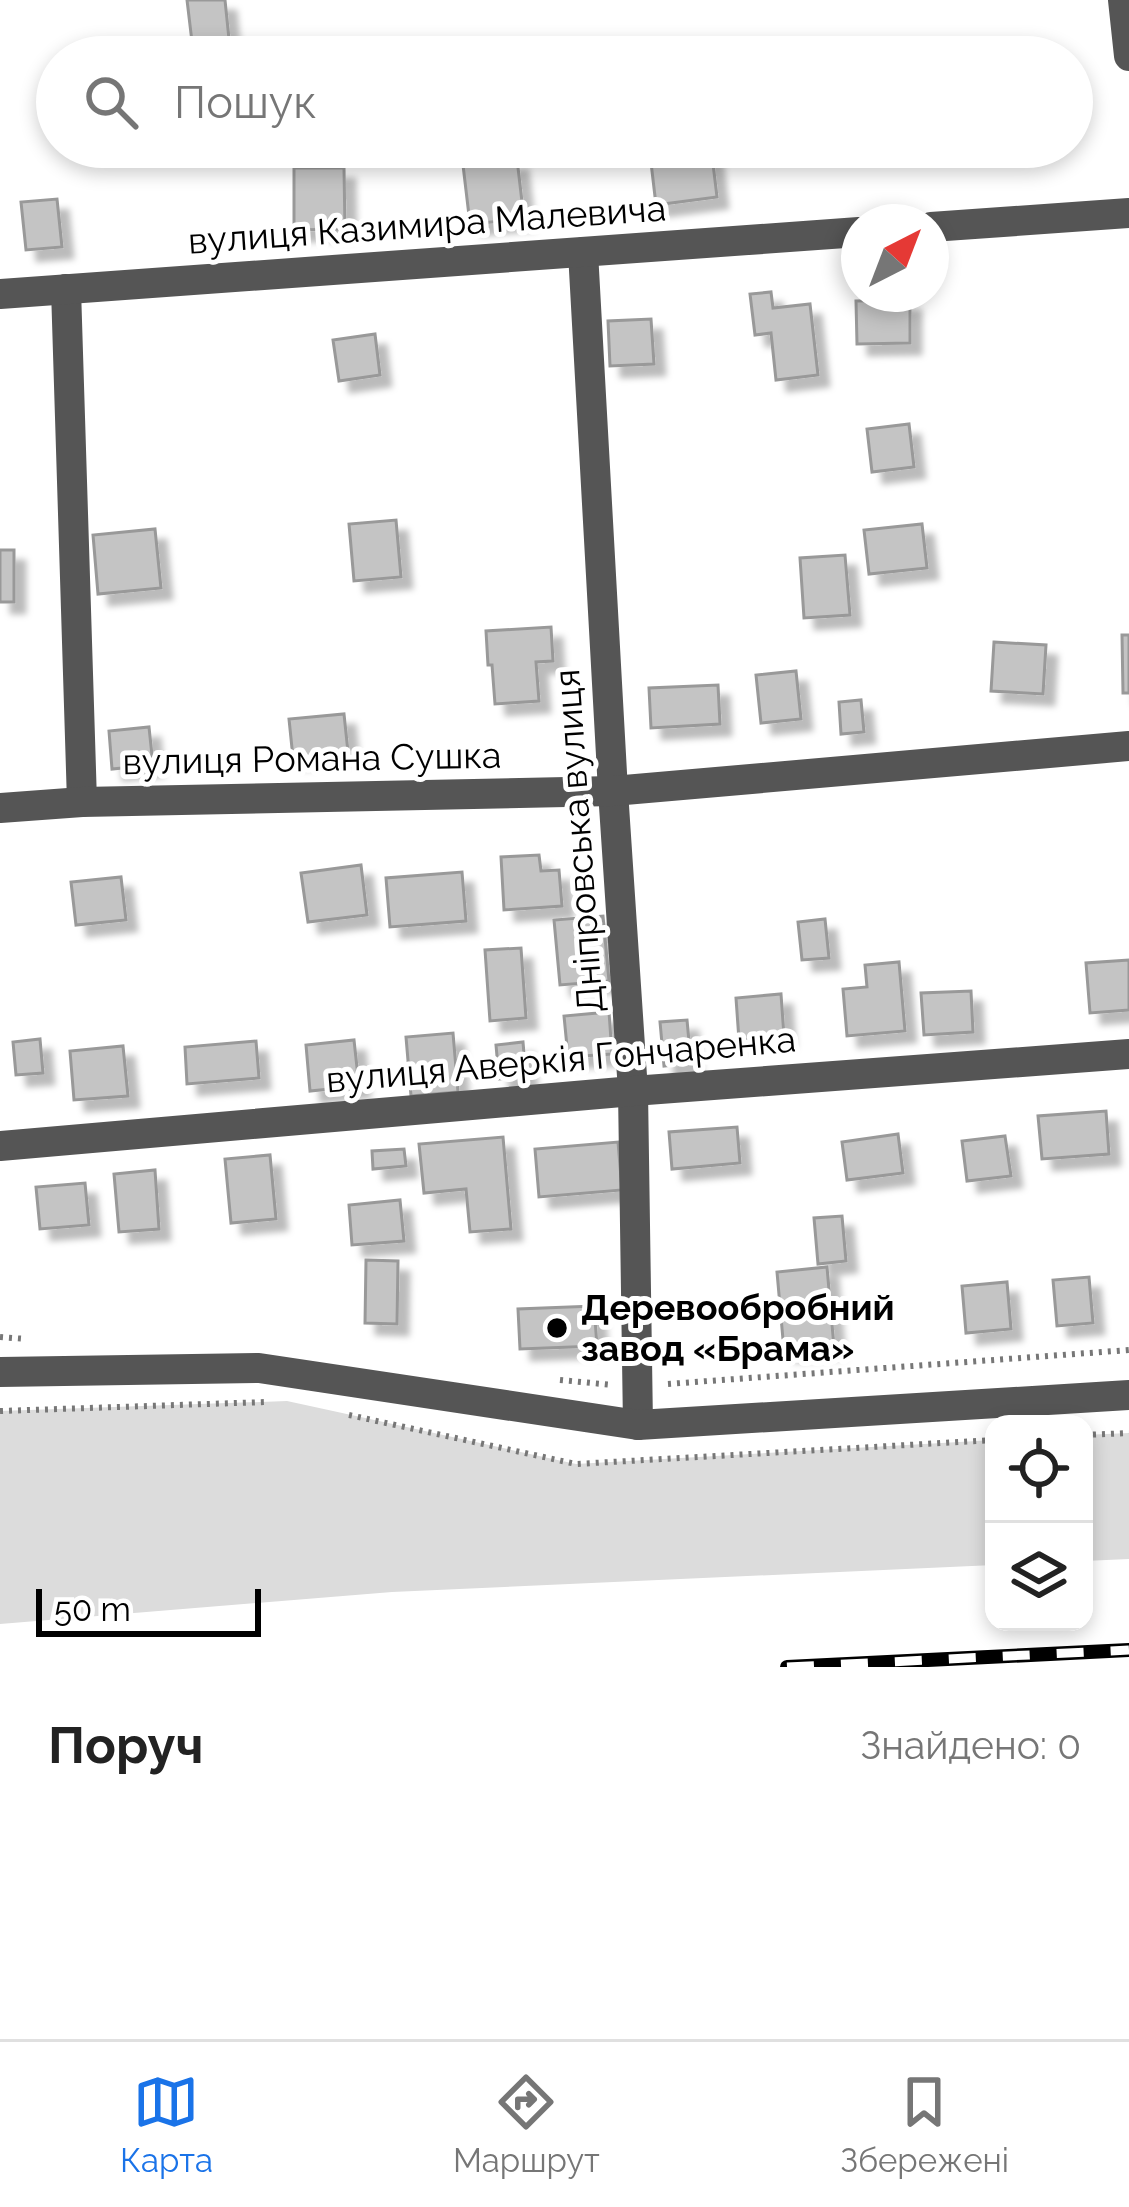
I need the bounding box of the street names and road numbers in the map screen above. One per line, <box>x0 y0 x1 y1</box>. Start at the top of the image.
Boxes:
street label: вулиця Казимира Малевича <box>187 186 667 262</box>
street label: Дніпровська вулиця <box>545 668 611 1014</box>
street label: вулиця Романа Сушка <box>122 734 502 782</box>
street label: вулиця Аверкія Гончаренка <box>324 1018 798 1100</box>

